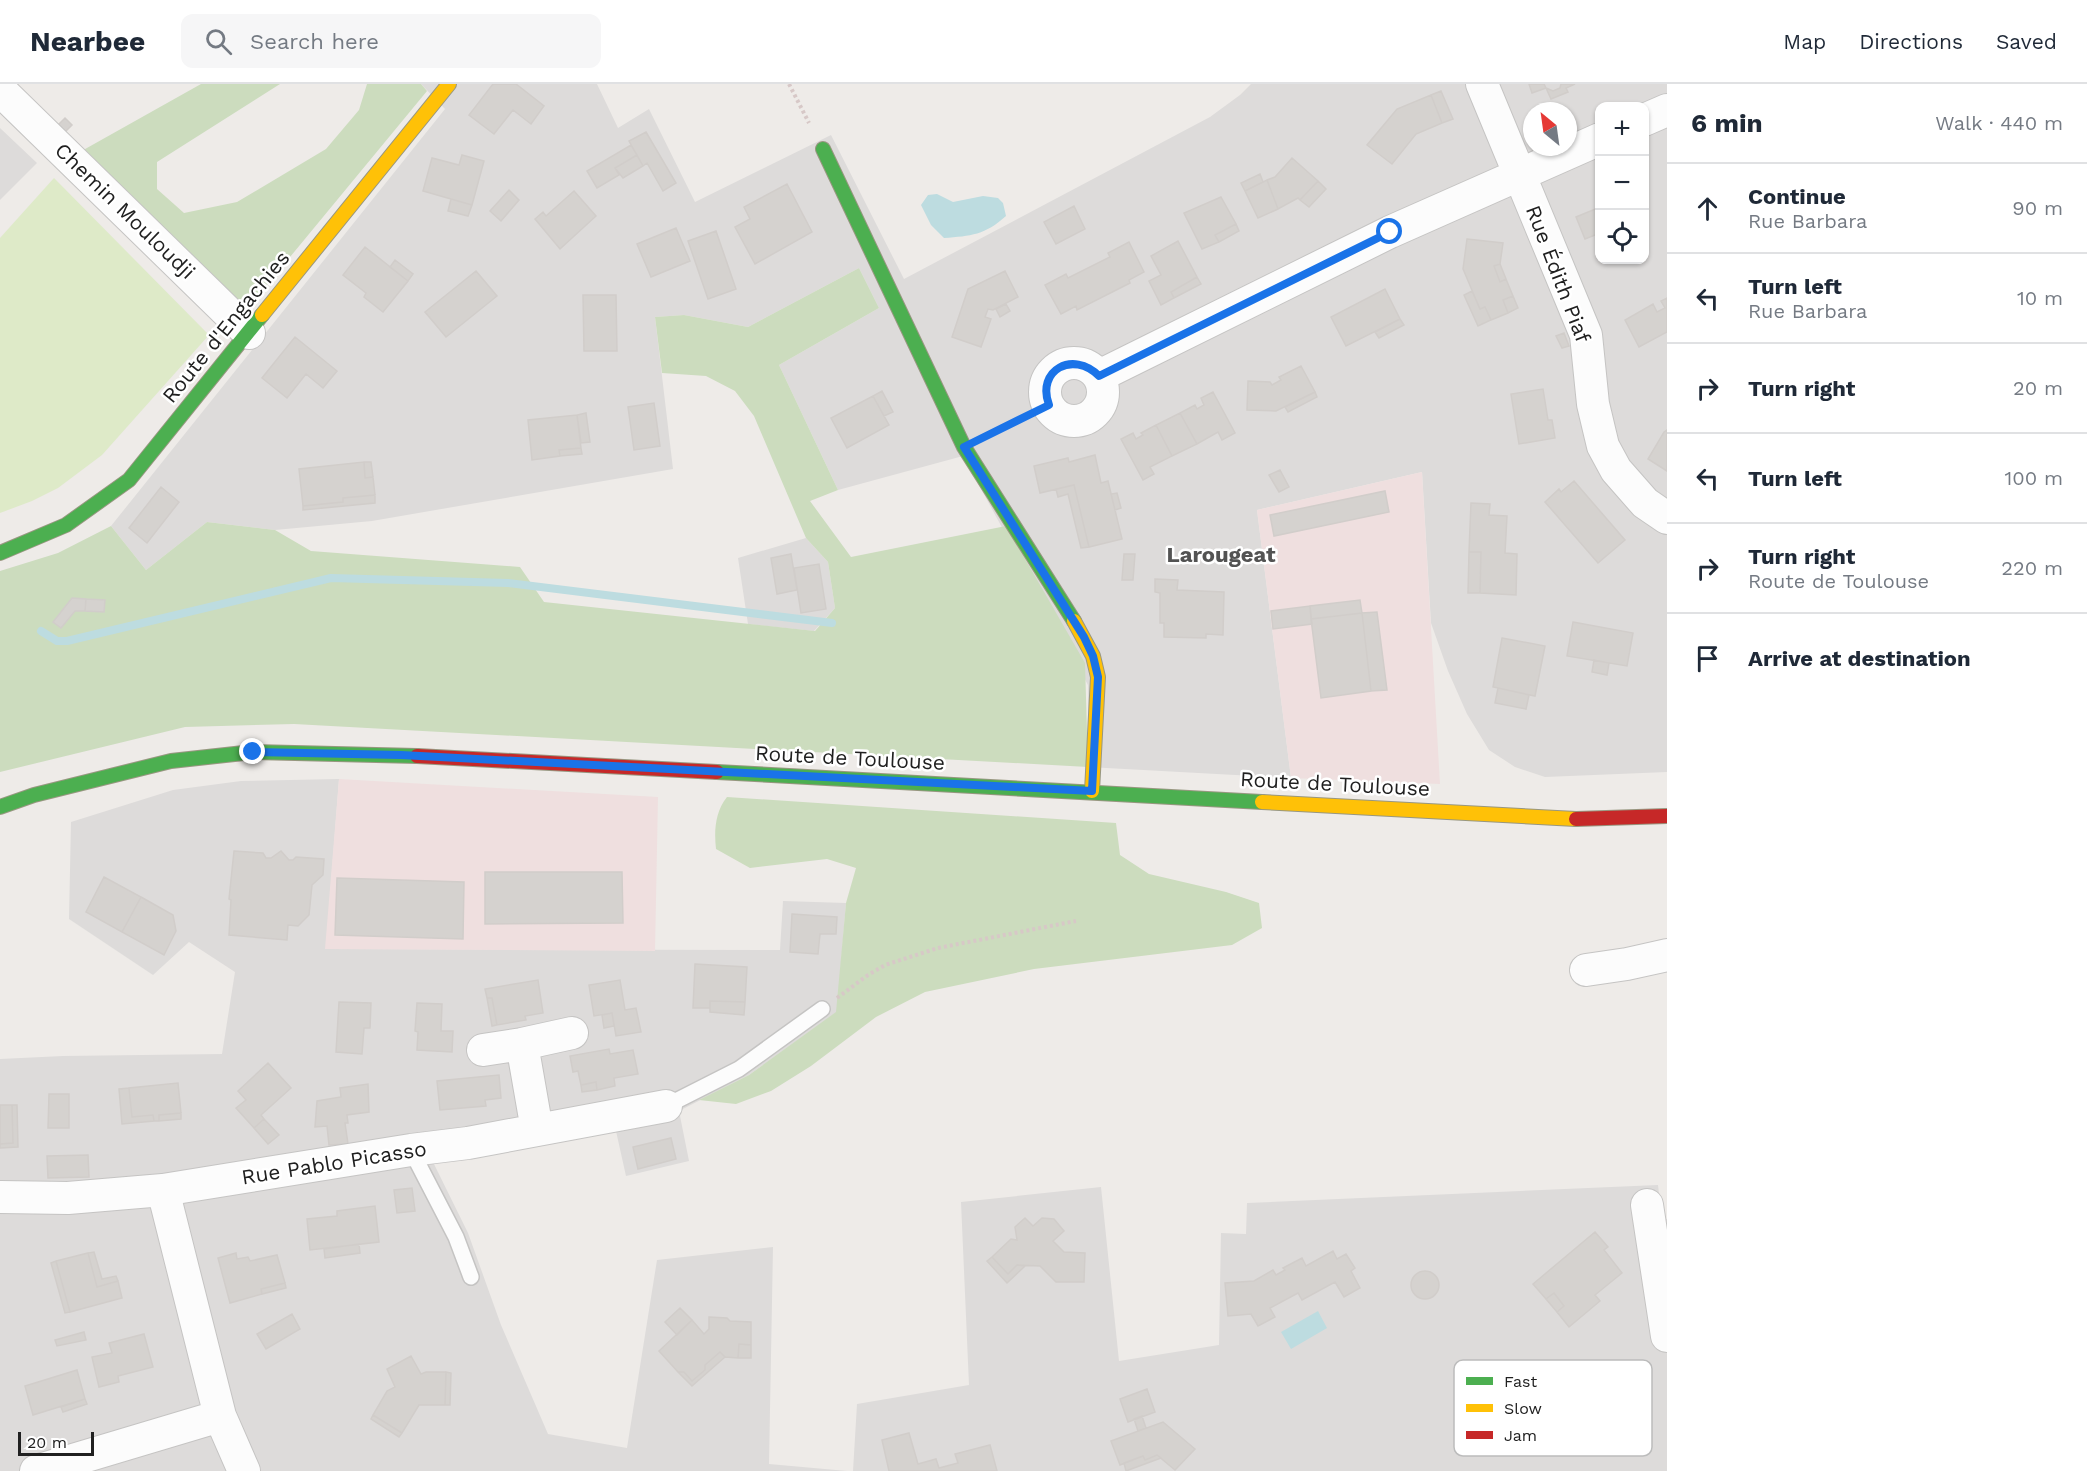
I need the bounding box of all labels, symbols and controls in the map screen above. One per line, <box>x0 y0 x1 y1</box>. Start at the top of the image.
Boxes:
search box <box>181 14 601 68</box>
text: Nearbee <box>30 25 145 58</box>
icon: search <box>202 25 235 58</box>
text: Search here <box>250 29 379 54</box>
text: Map <box>1783 29 1826 54</box>
text: Directions <box>1859 29 1963 54</box>
text: Saved <box>1996 29 2057 54</box>
north arrow <box>1523 102 1577 156</box>
map controls <box>1595 102 1649 264</box>
button: + <box>1595 102 1649 156</box>
text: 6 min <box>1691 108 1763 138</box>
text: Walk · 440 m <box>1935 111 2063 135</box>
street label: Chemin Mouloudji <box>50 137 201 284</box>
button: − <box>1595 156 1649 210</box>
text: Continue <box>1748 184 1846 209</box>
icon: ahead <box>1691 192 1724 225</box>
text: 90 m <box>2012 196 2063 220</box>
street label: Rue Édith Piaf <box>1521 202 1596 346</box>
text: Rue Barbara <box>1748 209 1867 233</box>
button: locate <box>1595 210 1649 264</box>
route start <box>1376 218 1402 244</box>
street label: Route d'Engachies <box>157 246 295 408</box>
text: Turn left <box>1748 274 1842 299</box>
icon: left <box>1691 282 1724 315</box>
text: 10 m <box>2017 286 2063 310</box>
text: Rue Barbara <box>1748 299 1867 323</box>
icon: right <box>1691 372 1724 405</box>
text: Turn right <box>1748 376 1855 401</box>
text: 20 m <box>2013 376 2063 400</box>
icon: left <box>1691 462 1724 495</box>
text: Turn left <box>1748 466 1842 491</box>
text: 100 m <box>2004 466 2063 490</box>
district label: Larougeat <box>1166 542 1276 567</box>
text: Turn right <box>1748 544 1855 569</box>
icon: right <box>1691 552 1724 585</box>
text: 220 m <box>2001 556 2063 580</box>
text: Route de Toulouse <box>1748 569 1929 593</box>
icon: arrive <box>1691 642 1724 675</box>
text: Arrive at destination <box>1748 646 1971 671</box>
route end <box>239 738 265 764</box>
street label: Route de Toulouse <box>754 740 946 775</box>
street label: Route de Toulouse <box>1239 766 1431 801</box>
street label: Rue Pablo Picasso <box>240 1136 428 1189</box>
legend <box>1454 1360 1652 1456</box>
text: Fast <box>1504 1372 1537 1391</box>
text: Slow <box>1504 1399 1542 1418</box>
text: Jam <box>1504 1426 1537 1445</box>
scale bar <box>18 1429 94 1456</box>
text: 20 m <box>27 1433 67 1452</box>

